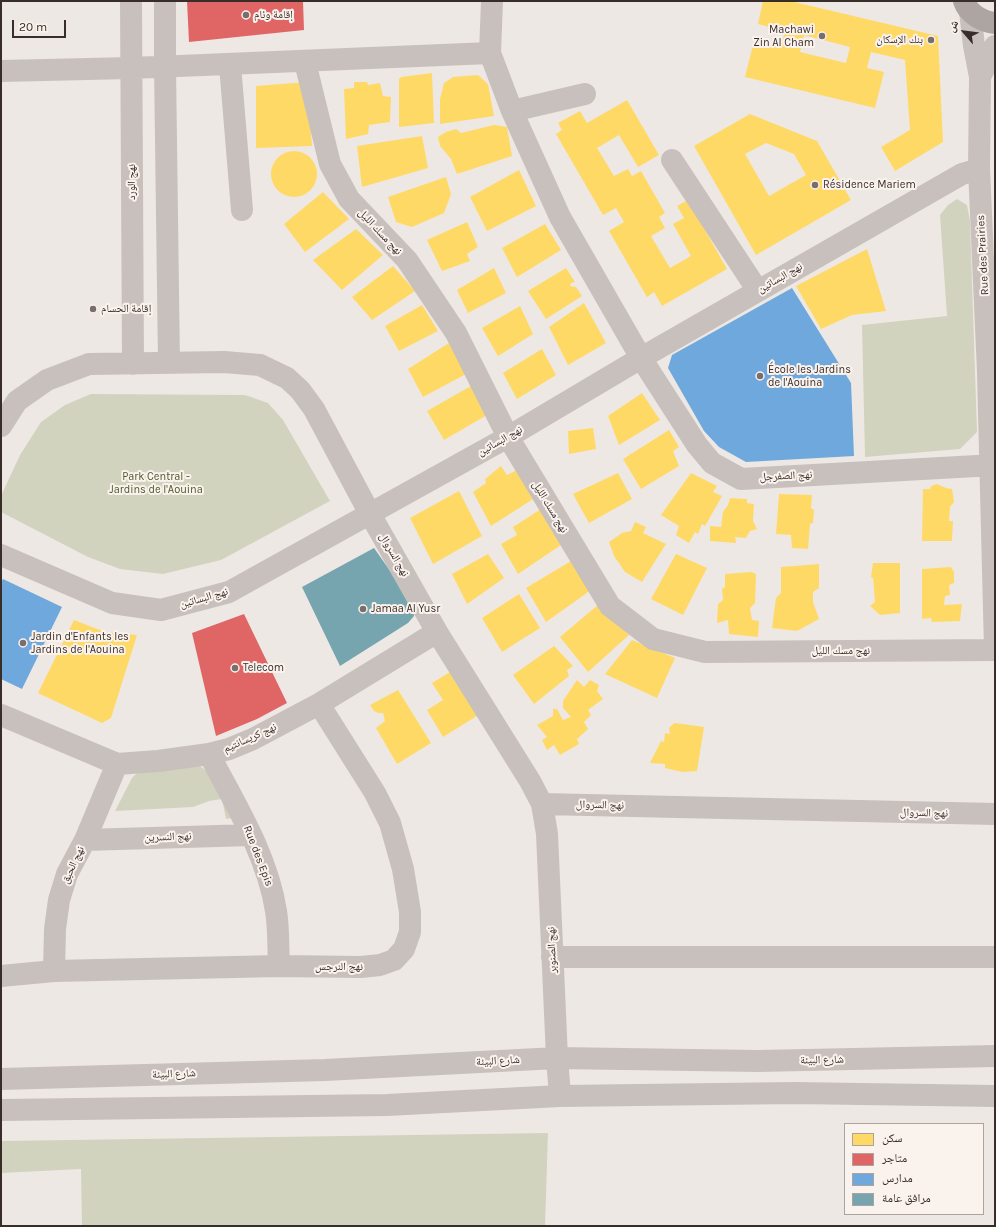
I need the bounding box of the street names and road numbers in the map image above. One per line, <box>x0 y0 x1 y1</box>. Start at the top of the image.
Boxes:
street label: نهج الورد <box>125 164 139 200</box>
street label: نهج مسك الليل <box>355 206 405 258</box>
street label: Rue des Prairies <box>974 215 992 295</box>
street label: نهج البساتين <box>755 260 805 296</box>
street label: نهج البساتين <box>475 423 525 459</box>
street label: نهج الصفرجل <box>759 468 813 484</box>
street label: نهج مسك الليل <box>529 479 571 535</box>
street label: نهج السروال <box>376 531 412 579</box>
street label: نهج البساتين <box>178 585 230 611</box>
street label: نهج مسك الليل <box>812 644 870 658</box>
street label: نهج كريسانتيم <box>221 720 279 756</box>
street label: نهج السروال <box>576 798 624 812</box>
street label: نهج السروال <box>900 806 948 820</box>
street label: Rue des Epis <box>240 824 276 888</box>
street label: نهج النسرين <box>144 830 192 844</box>
street label: نهج الحبق <box>59 844 87 886</box>
street label: نهج الصنوبر <box>545 927 559 973</box>
street label: نهج النرجس <box>315 960 363 974</box>
street label: شارع البيئة <box>476 1053 520 1069</box>
street label: شارع البيئة <box>800 1053 844 1067</box>
street label: شارع البيئة <box>152 1067 196 1081</box>

